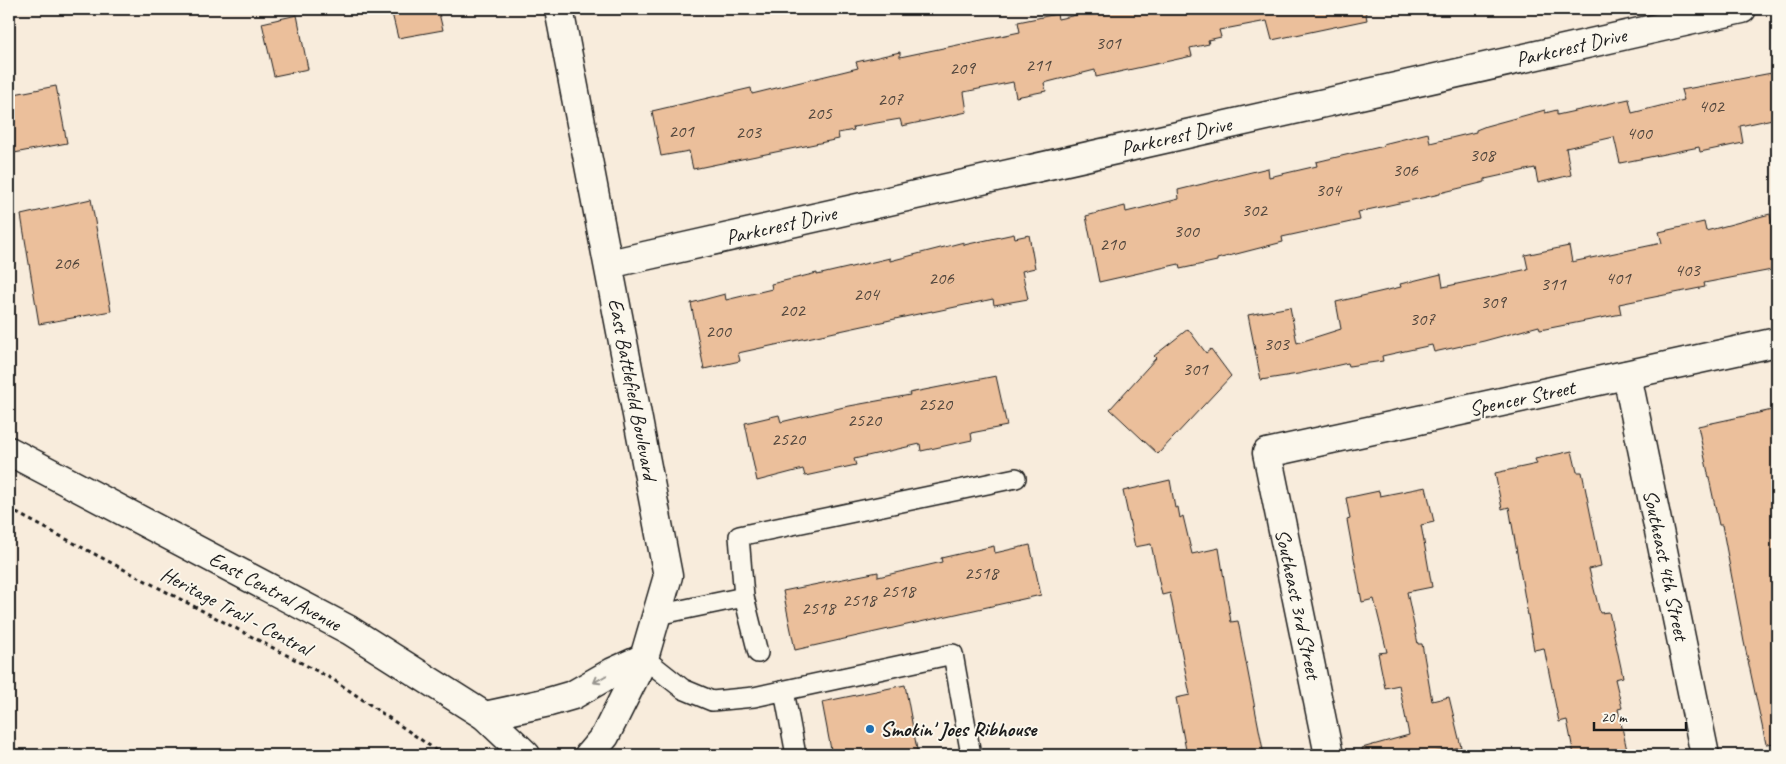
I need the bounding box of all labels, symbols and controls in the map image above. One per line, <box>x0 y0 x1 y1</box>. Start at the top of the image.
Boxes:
street label: Parkcrest Drive <box>1513 21 1631 72</box>
house number: 301 <box>1095 31 1122 55</box>
house number: 211 <box>1025 53 1052 77</box>
house number: 209 <box>949 56 976 80</box>
house number: 207 <box>877 87 904 111</box>
house number: 402 <box>1698 94 1725 118</box>
house number: 205 <box>806 101 833 125</box>
street label: Parkcrest Drive <box>1118 110 1236 161</box>
house number: 201 <box>668 119 695 143</box>
house number: 203 <box>735 120 762 144</box>
house number: 400 <box>1626 121 1653 145</box>
house number: 308 <box>1469 143 1497 167</box>
house number: 306 <box>1392 158 1419 182</box>
house number: 304 <box>1315 178 1343 202</box>
house number: 302 <box>1241 198 1268 222</box>
street label: Parkcrest Drive <box>723 199 841 250</box>
house number: 300 <box>1173 219 1200 243</box>
house number: 210 <box>1099 232 1126 256</box>
house number: 206 <box>53 251 80 275</box>
house number: 403 <box>1674 258 1701 282</box>
house number: 206 <box>928 266 955 290</box>
house number: 401 <box>1605 266 1632 290</box>
house number: 311 <box>1540 272 1567 296</box>
house number: 204 <box>853 282 881 306</box>
house number: 309 <box>1480 290 1507 314</box>
street label: East Battlefield Boulevard <box>603 296 664 486</box>
house number: 202 <box>779 298 806 322</box>
house number: 307 <box>1409 307 1436 331</box>
house number: 200 <box>705 319 732 343</box>
house number: 303 <box>1263 332 1290 356</box>
house number: 301 <box>1182 357 1209 381</box>
street label: Spencer Street <box>1467 374 1579 422</box>
house number: 2520 <box>918 392 954 416</box>
house number: 2520 <box>847 408 883 432</box>
house number: 2520 <box>771 427 807 451</box>
street label: Southeast 4th Street <box>1637 487 1695 645</box>
street label: Southeast 3rd Street <box>1269 527 1327 683</box>
street label: East Central Avenue <box>205 545 346 637</box>
street label: Heritage Trail - Central <box>157 561 318 663</box>
house number: 2518 <box>964 561 1001 585</box>
house number: 2518 <box>881 579 918 603</box>
house number: 2518 <box>842 588 879 612</box>
house number: 2518 <box>801 596 838 620</box>
one-way arrow <box>593 675 608 685</box>
scale bar <box>1594 699 1686 731</box>
text: 20 m <box>1601 708 1628 727</box>
place label: Smokin' Joes Ribhouse <box>880 716 1038 742</box>
marker: Smokin' Joes Ribhouse <box>864 723 876 735</box>

